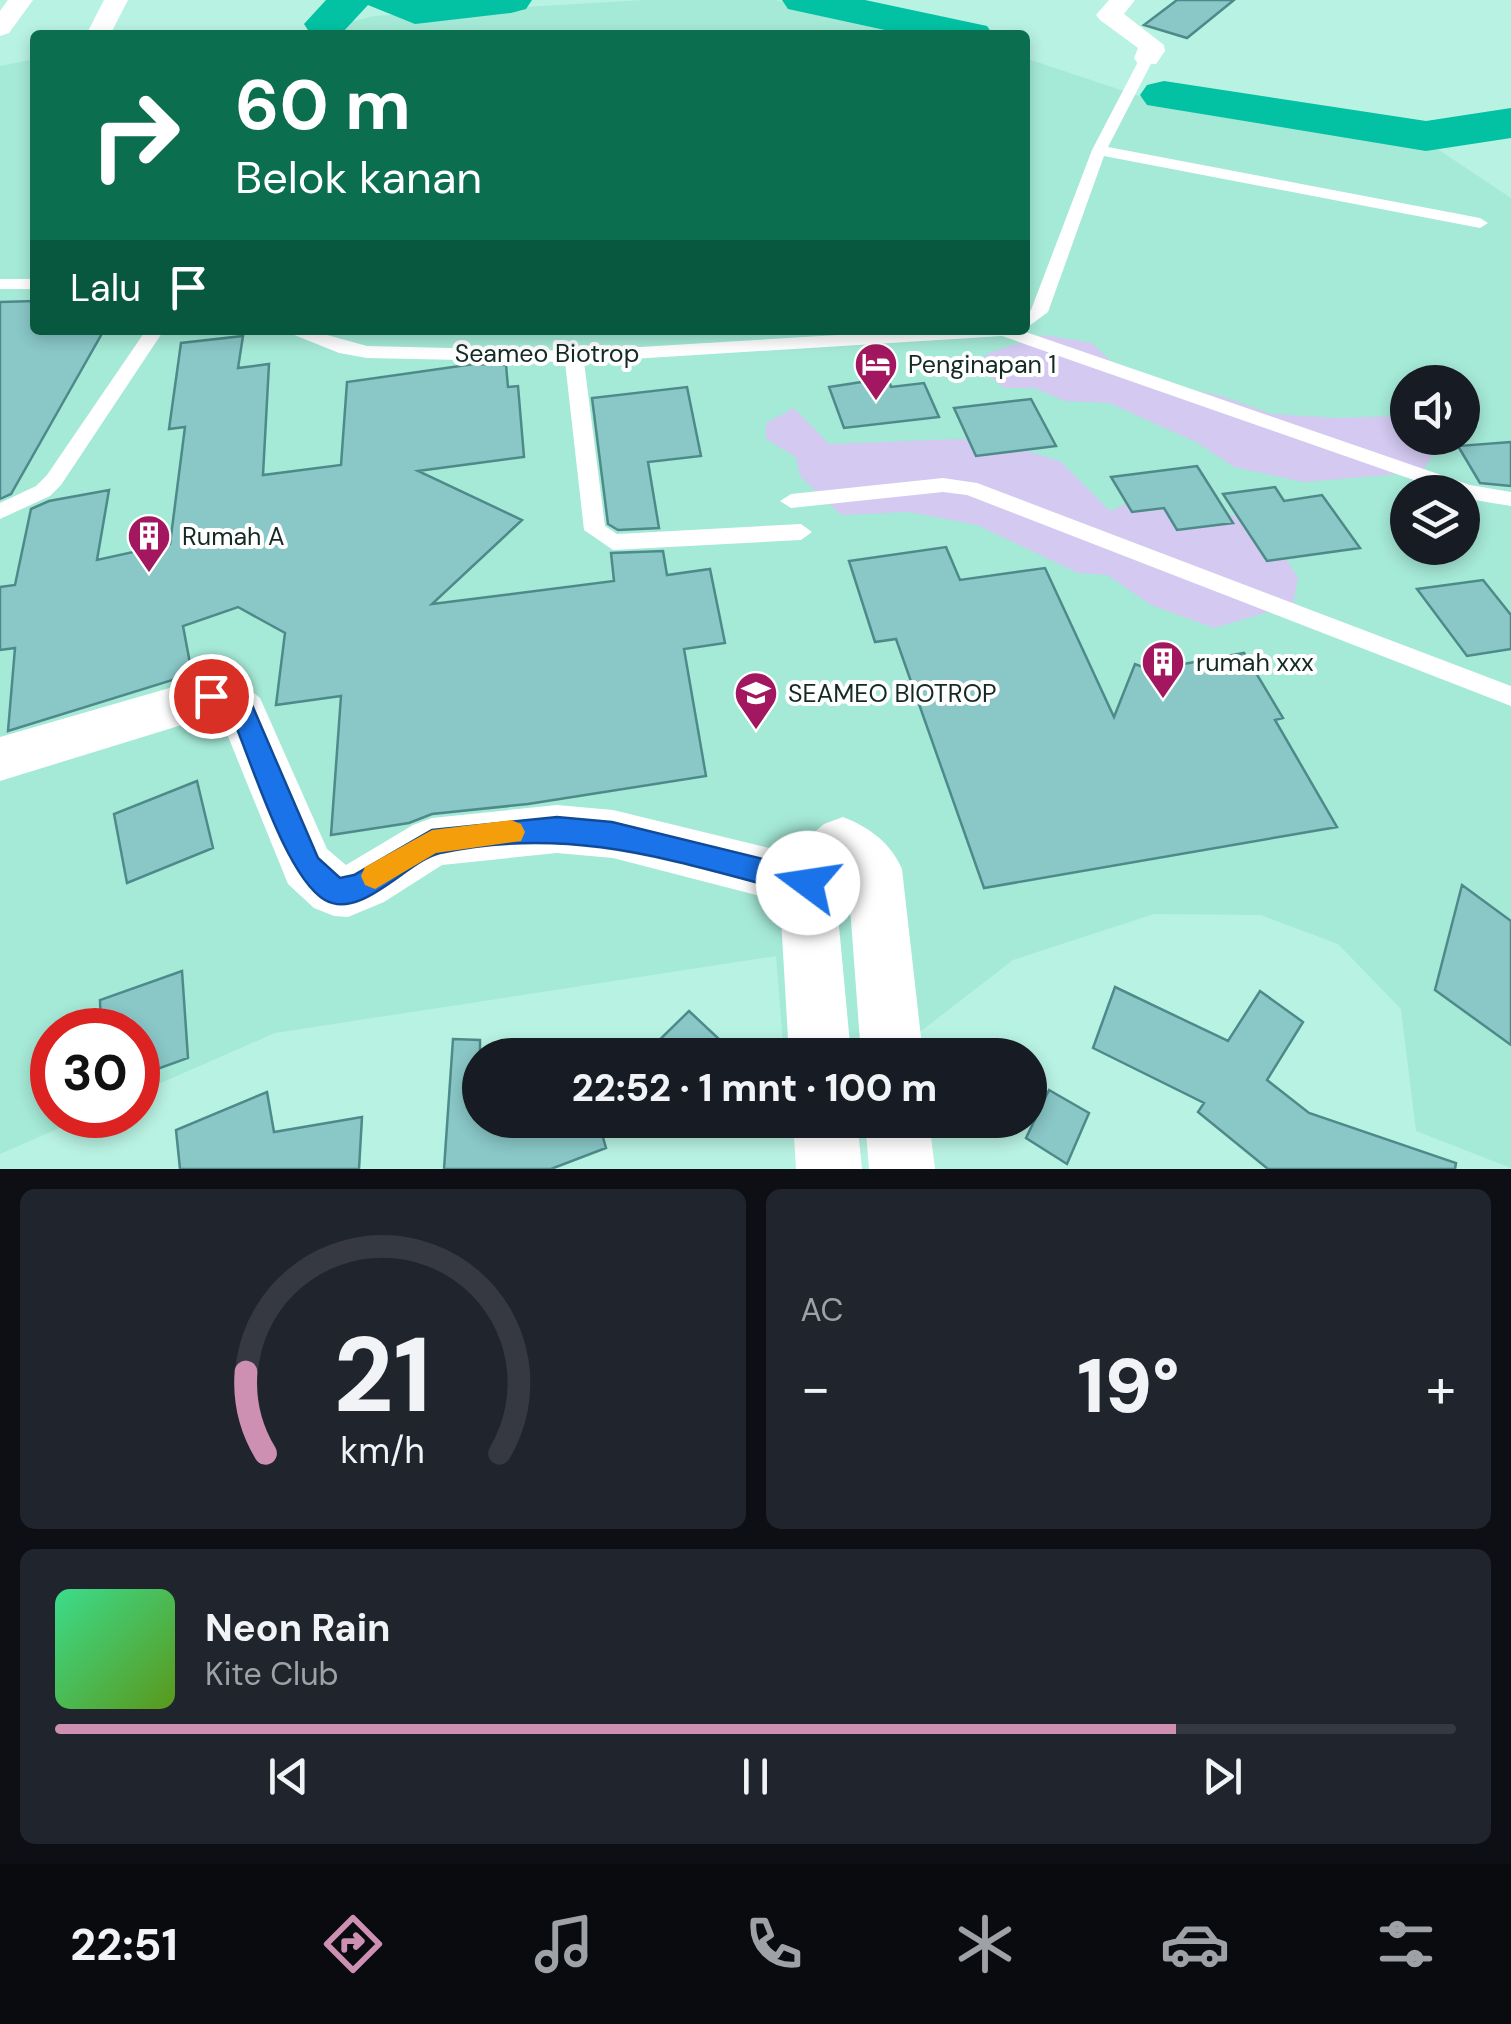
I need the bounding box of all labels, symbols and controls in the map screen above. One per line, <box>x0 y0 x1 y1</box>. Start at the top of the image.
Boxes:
text: 60 m <box>235 60 411 151</box>
icon: right <box>70 70 200 200</box>
text: Belok kanan <box>235 148 482 207</box>
icon: arrive <box>161 260 216 315</box>
text: Lalu <box>70 263 141 313</box>
street label: Seameo Biotrop <box>455 337 639 370</box>
hotel icon: Penginapan 1 <box>853 341 899 402</box>
place label: Penginapan 1 <box>908 348 1056 381</box>
map controls <box>1390 365 1480 565</box>
button: sound <box>1390 365 1480 455</box>
button: layers <box>1390 475 1480 565</box>
building icon: Rumah A <box>126 513 172 574</box>
place label: Rumah A <box>182 520 285 553</box>
building icon: rumah xxx <box>1140 639 1186 700</box>
place label: rumah xxx <box>1196 646 1314 679</box>
pin <box>169 654 254 739</box>
icon: arrive <box>184 669 239 724</box>
school or university icon: SEAMEO BIOTROP <box>733 670 779 731</box>
place label: SEAMEO BIOTROP <box>788 677 996 710</box>
position arrow <box>756 831 860 935</box>
speed limit sign: 30 <box>30 1008 160 1138</box>
text: 22:52 · 1 mnt · 100 m <box>572 1063 937 1113</box>
text: AC <box>801 1289 843 1331</box>
text: 21 <box>334 1308 432 1443</box>
text: 19° <box>1077 1338 1180 1435</box>
text: − <box>801 1352 831 1424</box>
text: + <box>1426 1352 1456 1424</box>
text: km/h <box>341 1428 425 1474</box>
text: Neon Rain <box>205 1603 390 1653</box>
text: Kite Club <box>205 1653 339 1695</box>
icon: previous <box>261 1749 316 1804</box>
icon: pause <box>728 1749 783 1804</box>
icon: next <box>1195 1749 1250 1804</box>
icon: directions <box>318 1909 388 1979</box>
icon: music <box>529 1909 599 1979</box>
icon: phone <box>739 1909 809 1979</box>
icon: climate <box>950 1909 1020 1979</box>
icon: car <box>1160 1909 1230 1979</box>
icon: filters <box>1371 1909 1441 1979</box>
text: 22:51 <box>70 1915 178 1974</box>

